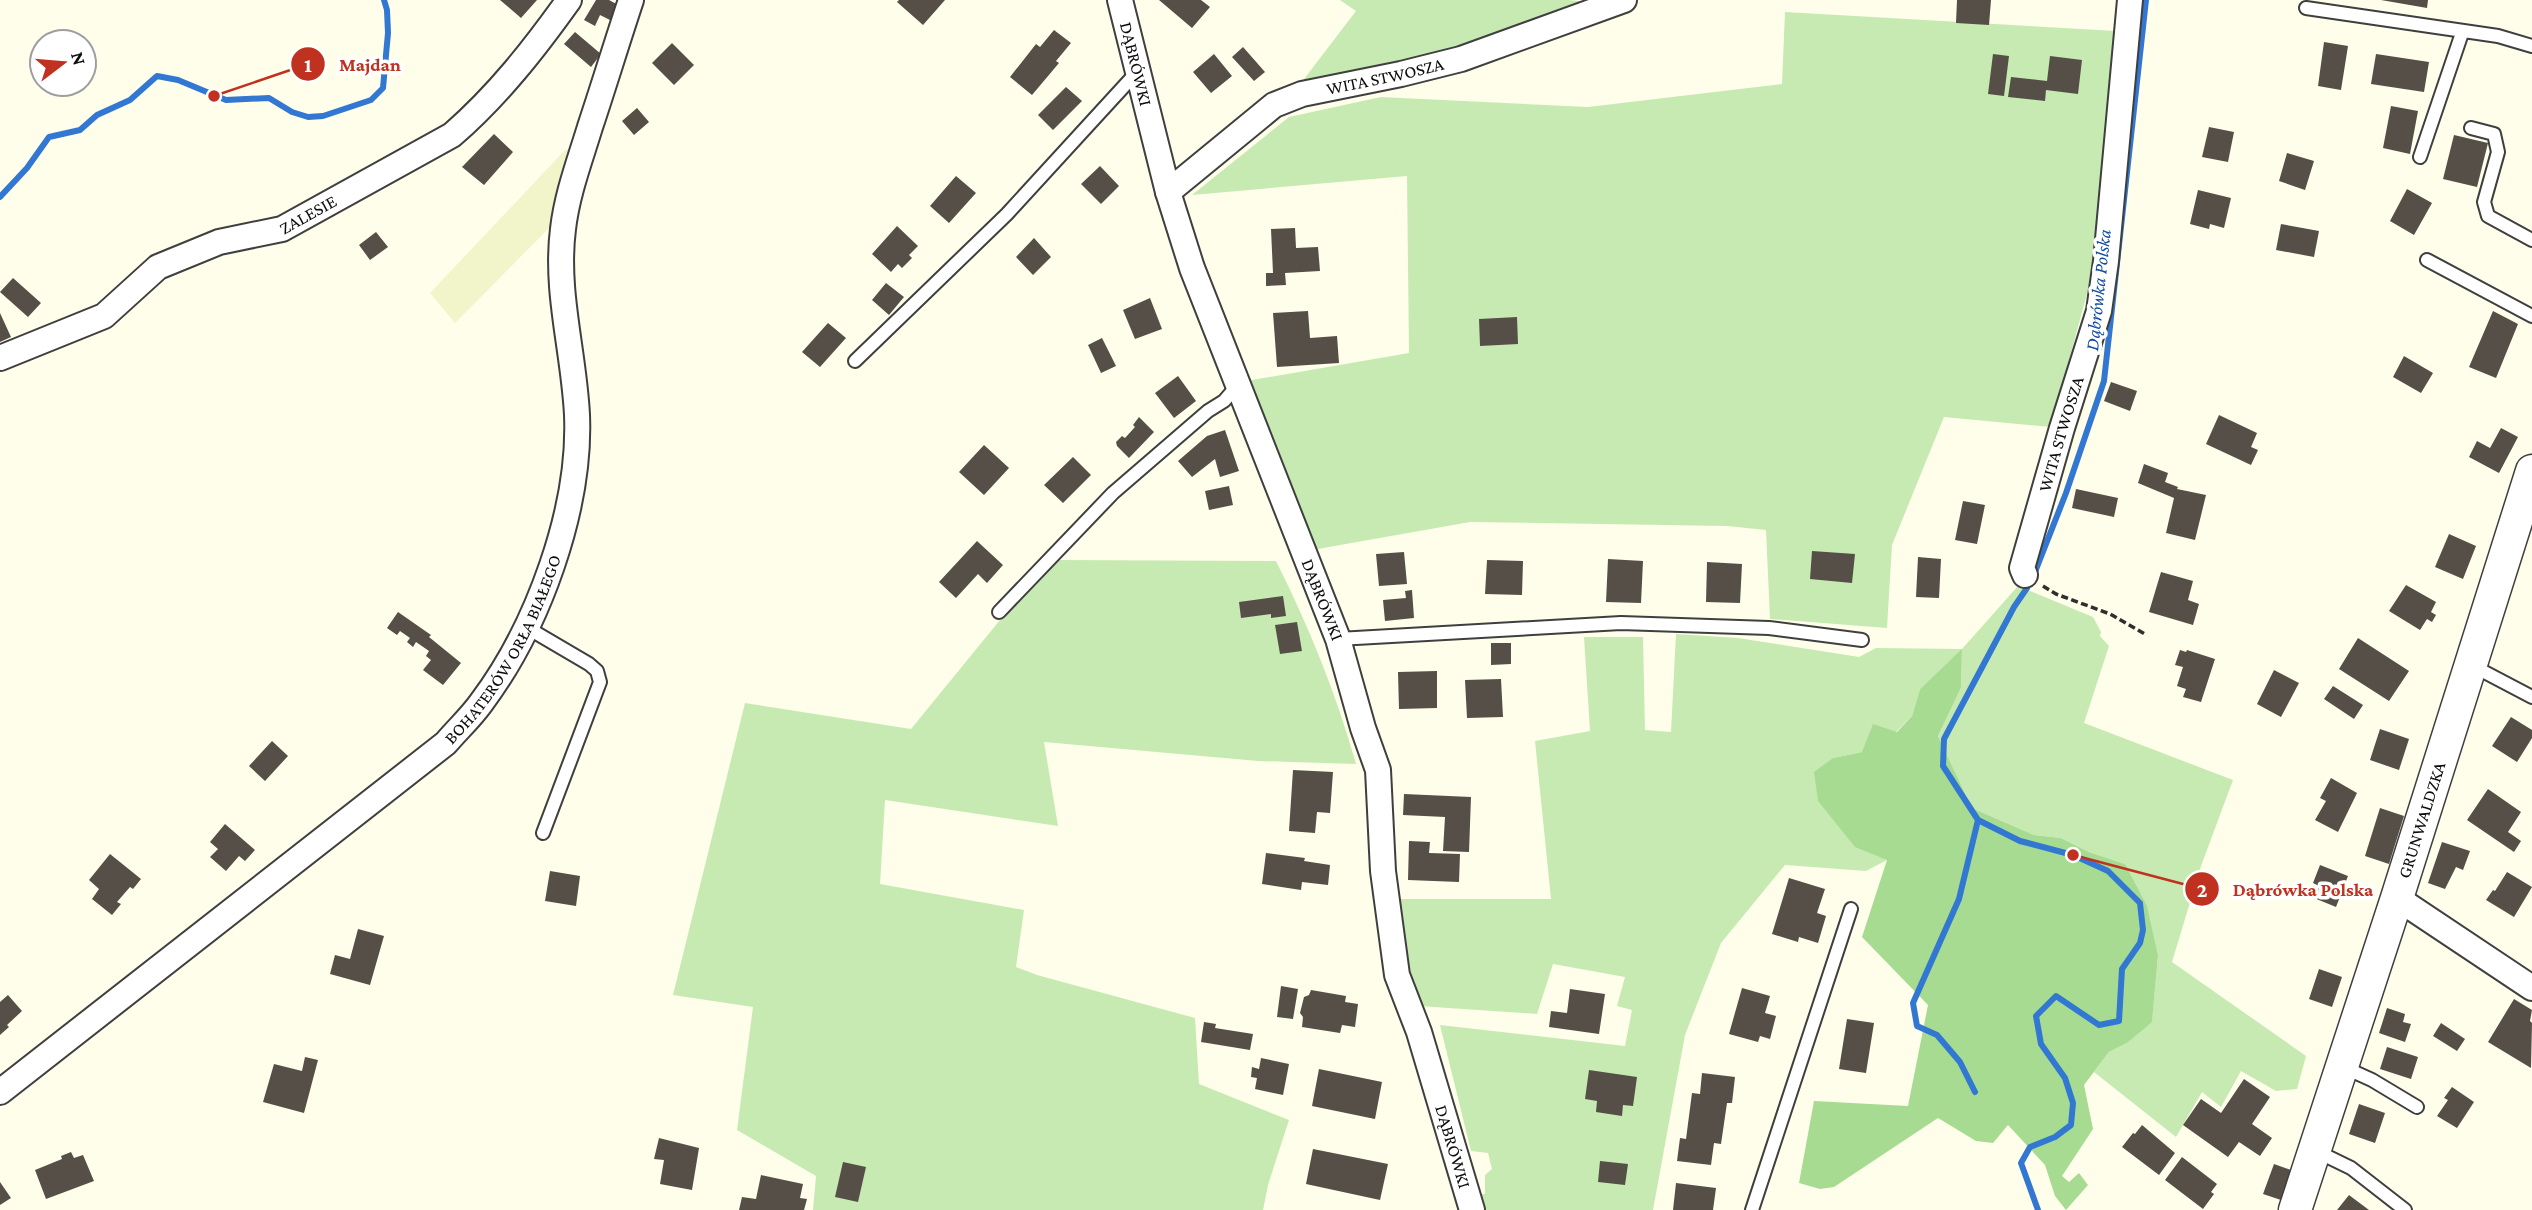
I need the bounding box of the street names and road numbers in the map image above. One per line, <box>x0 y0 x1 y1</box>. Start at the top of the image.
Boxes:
street label: DĄBRÓWKI <box>1116 20 1156 108</box>
street label: WITA STWOSZA <box>1325 54 1446 99</box>
street label: ZALESIE <box>276 191 340 238</box>
street label: WITA STWOSZA <box>2034 373 2088 494</box>
street label: BOHATERÓW ORŁA BIAŁEGO <box>440 552 565 748</box>
street label: DĄBRÓWKI <box>1297 556 1348 643</box>
street label: GRUNWALDZKA <box>2394 759 2450 881</box>
street label: DĄBRÓWKI <box>1431 1102 1475 1191</box>

